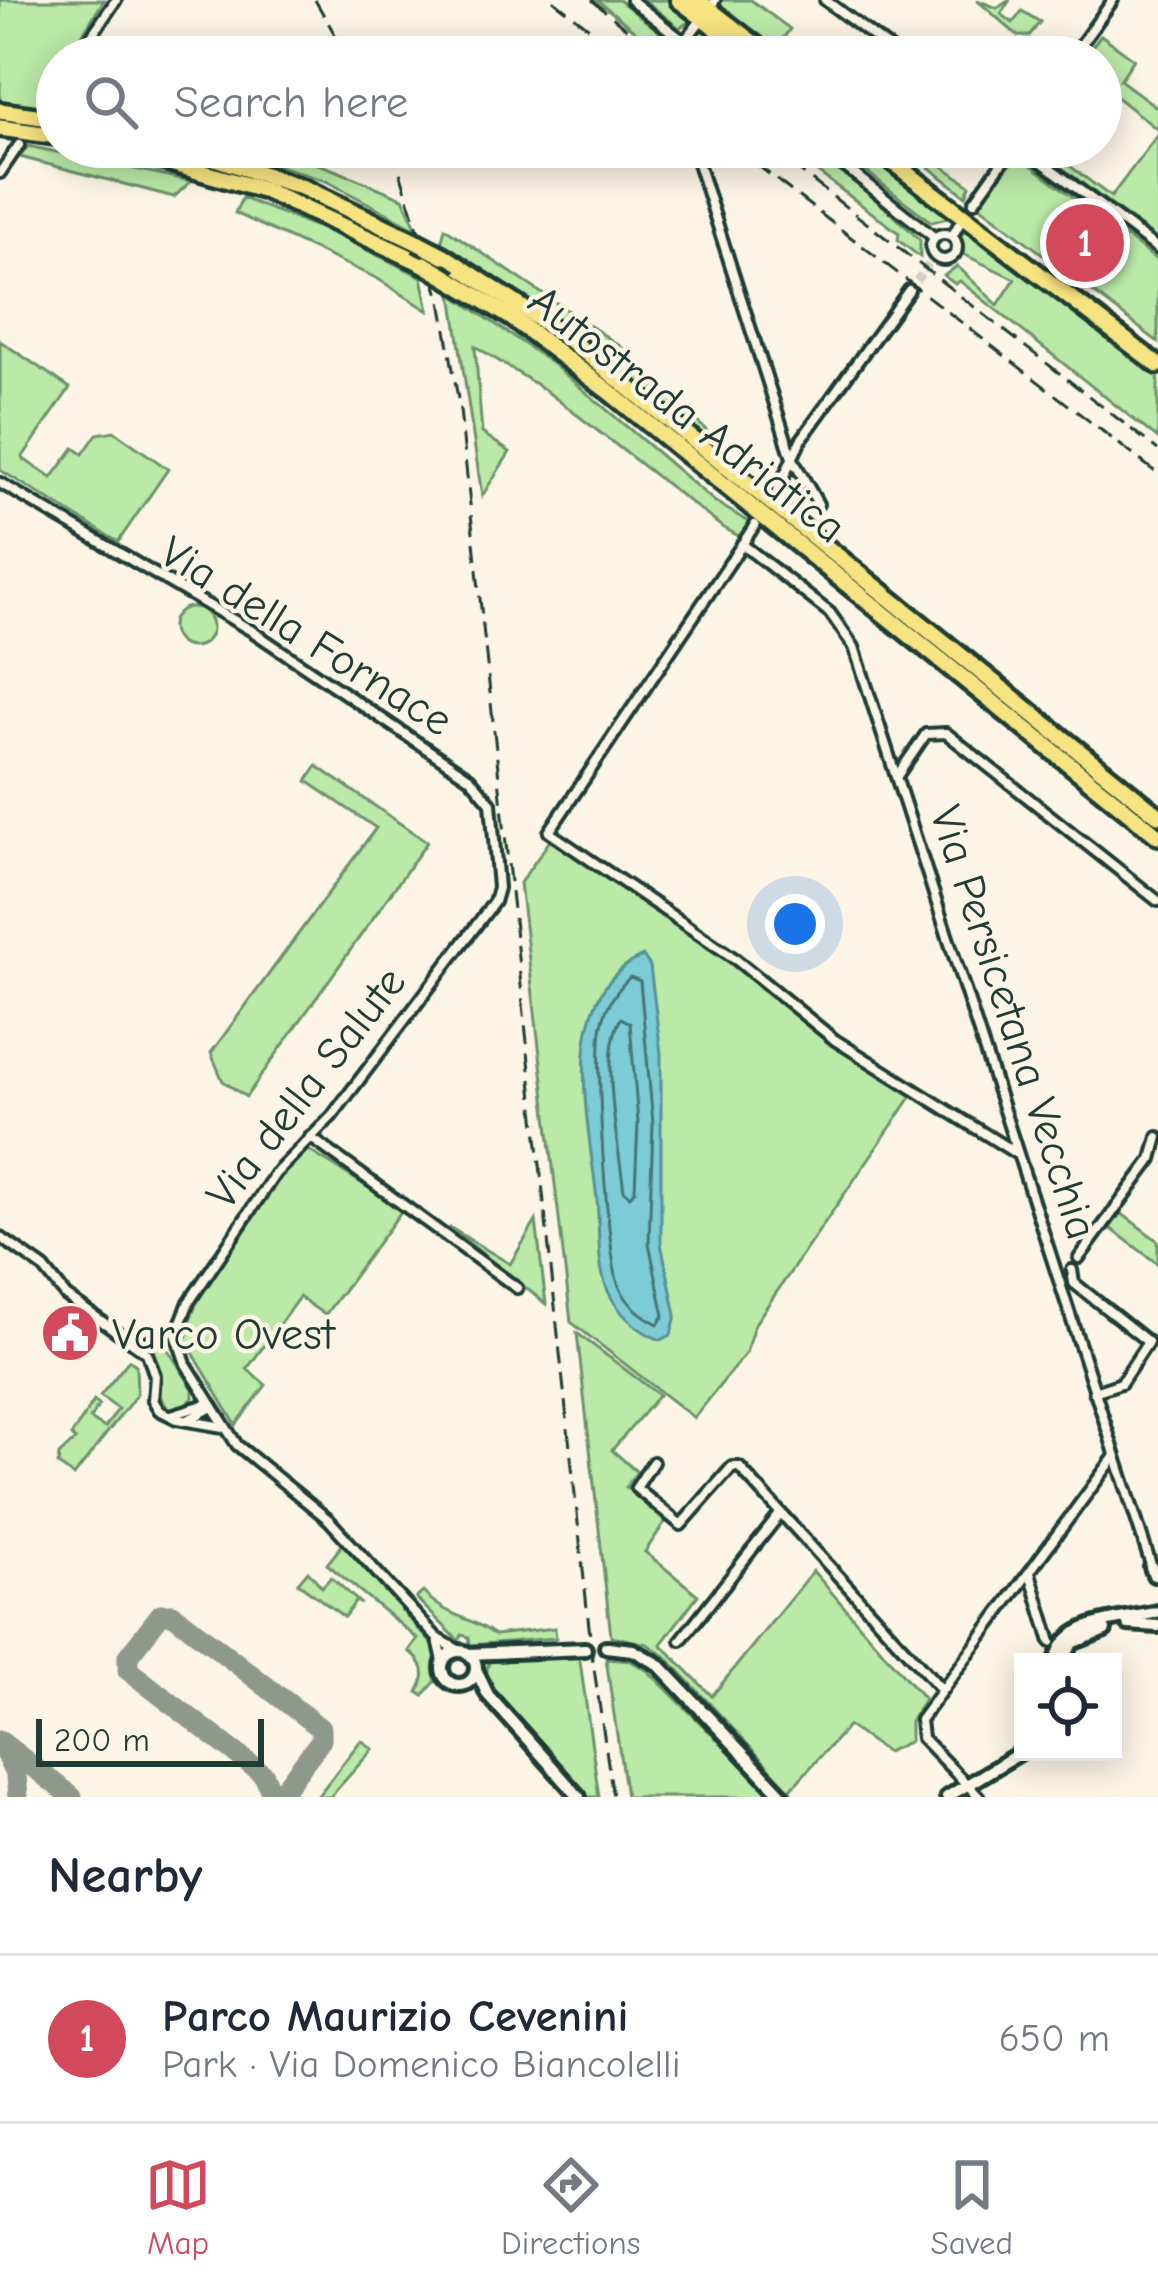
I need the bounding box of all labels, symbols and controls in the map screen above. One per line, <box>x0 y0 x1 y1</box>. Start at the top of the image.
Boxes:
search box <box>36 36 1122 168</box>
icon: search <box>78 69 144 135</box>
text: Search here <box>174 76 408 128</box>
pin: 1 <box>1046 198 1124 288</box>
street label: Autostrada Adriatica <box>519 274 856 554</box>
street label: Via della Fornace <box>151 525 462 746</box>
street label: Via Persicetana Vecchia <box>919 799 1109 1245</box>
your location <box>765 894 825 954</box>
street label: Via della Salute <box>195 957 416 1219</box>
public building icon: Varco Ovest <box>39 1302 101 1364</box>
place label: Varco Ovest <box>112 1308 336 1360</box>
map controls <box>1014 1653 1122 1761</box>
button: locate <box>1014 1653 1122 1761</box>
scale bar <box>36 1713 264 1766</box>
text: 200 m <box>54 1721 150 1759</box>
text: Nearby <box>48 1846 202 1905</box>
text: Parco Maurizio Cevenini <box>162 1990 628 2042</box>
text: 1 <box>79 2016 95 2061</box>
text: 650 m <box>999 2016 1110 2061</box>
text: Park · Via Domenico Biancolelli <box>162 2042 681 2087</box>
tab: Map <box>145 2152 211 2262</box>
tab: Directions <box>501 2152 641 2262</box>
tab: Saved <box>931 2152 1013 2262</box>

